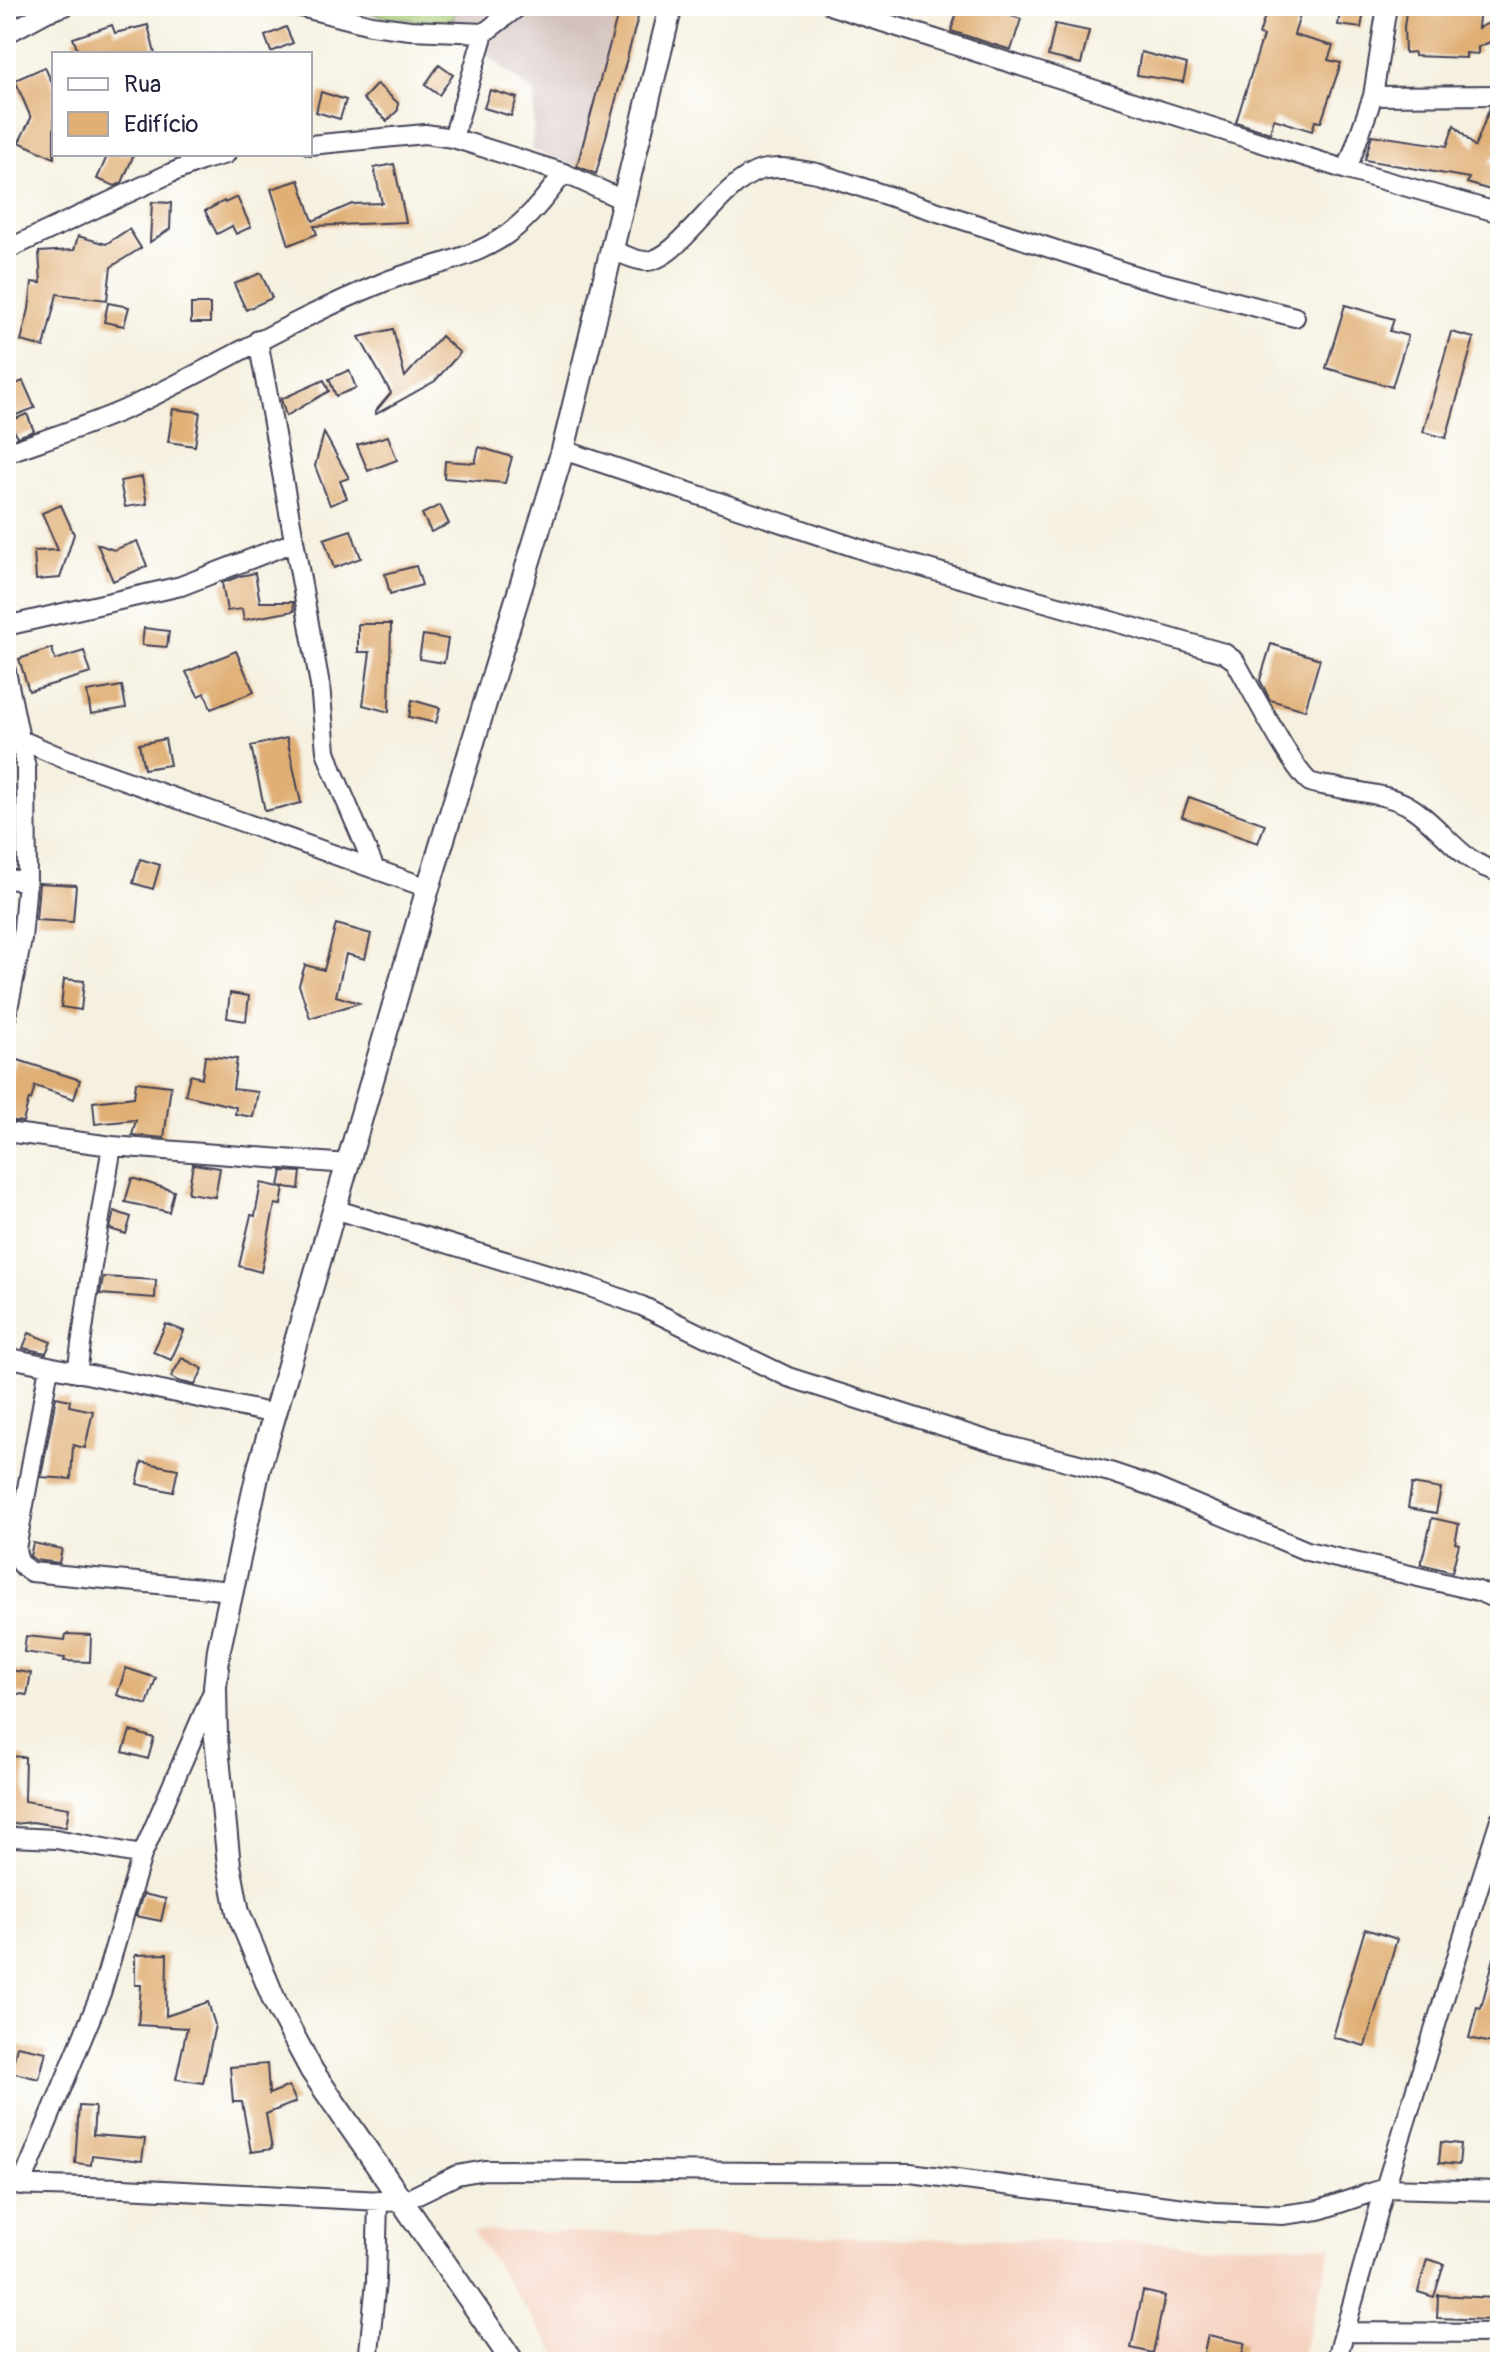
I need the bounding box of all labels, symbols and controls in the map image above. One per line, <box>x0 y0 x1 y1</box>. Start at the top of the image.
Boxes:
legend <box>52 52 312 156</box>
text: Rua <box>124 70 161 99</box>
text: Edifício <box>124 110 198 139</box>

